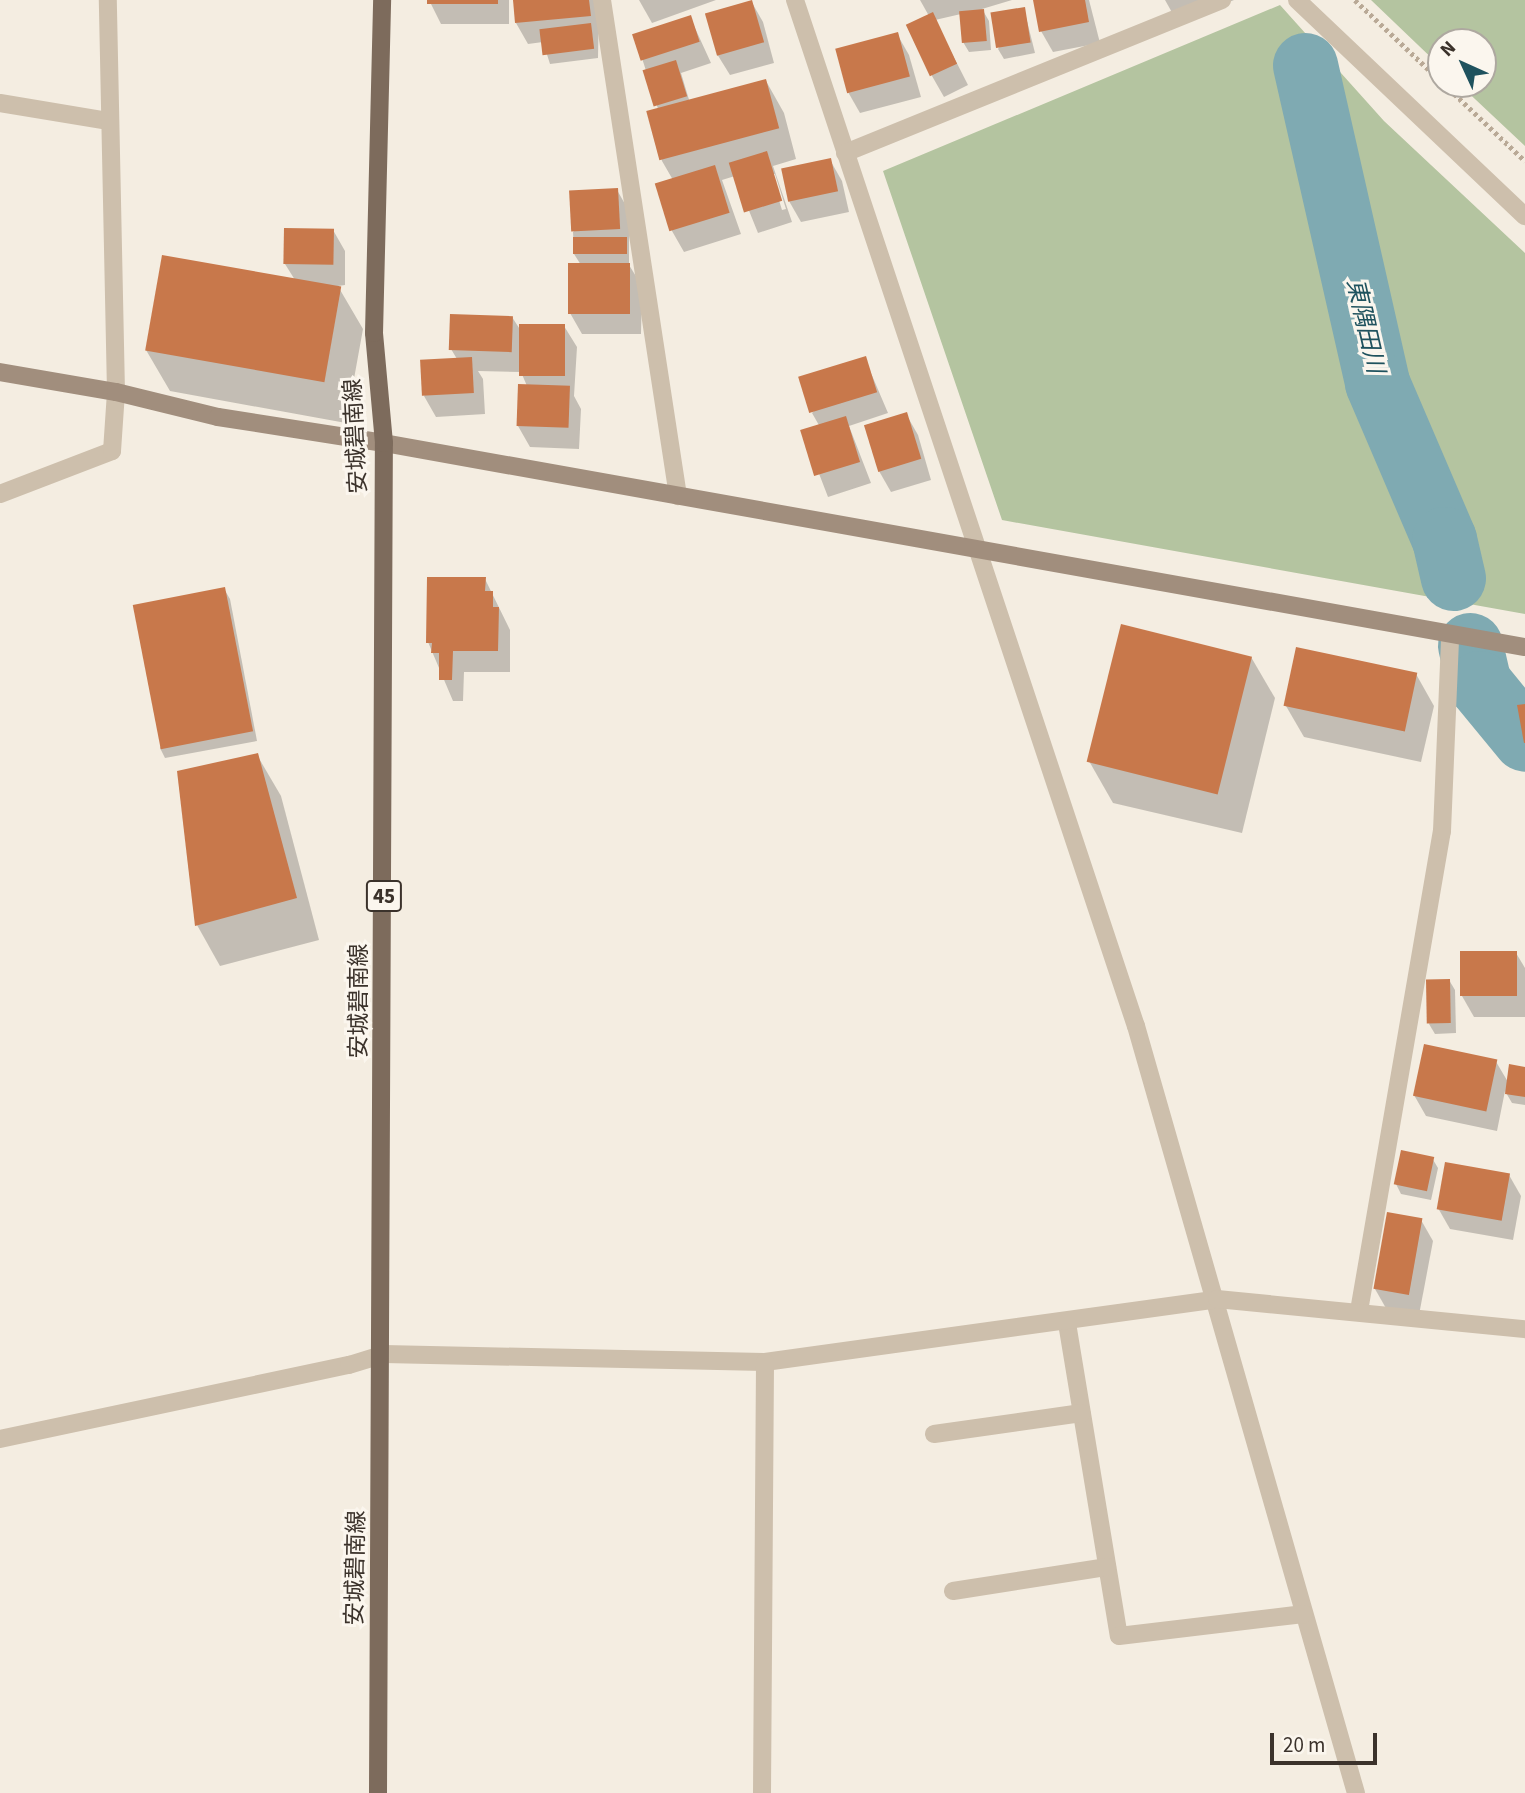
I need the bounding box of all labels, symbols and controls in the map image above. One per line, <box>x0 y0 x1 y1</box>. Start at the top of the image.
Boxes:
north arrow <box>1427 28 1497 98</box>
text: N <box>1434 35 1462 63</box>
water label: 東隅田川 <box>1340 276 1390 376</box>
street label: 安城碧南線 <box>339 378 373 494</box>
road number: 45 <box>365 878 403 914</box>
street label: 安城碧南線 <box>345 944 373 1058</box>
street label: 安城碧南線 <box>341 1510 371 1626</box>
scale bar <box>1273 1720 1380 1764</box>
text: 20 m <box>1283 1730 1325 1760</box>

